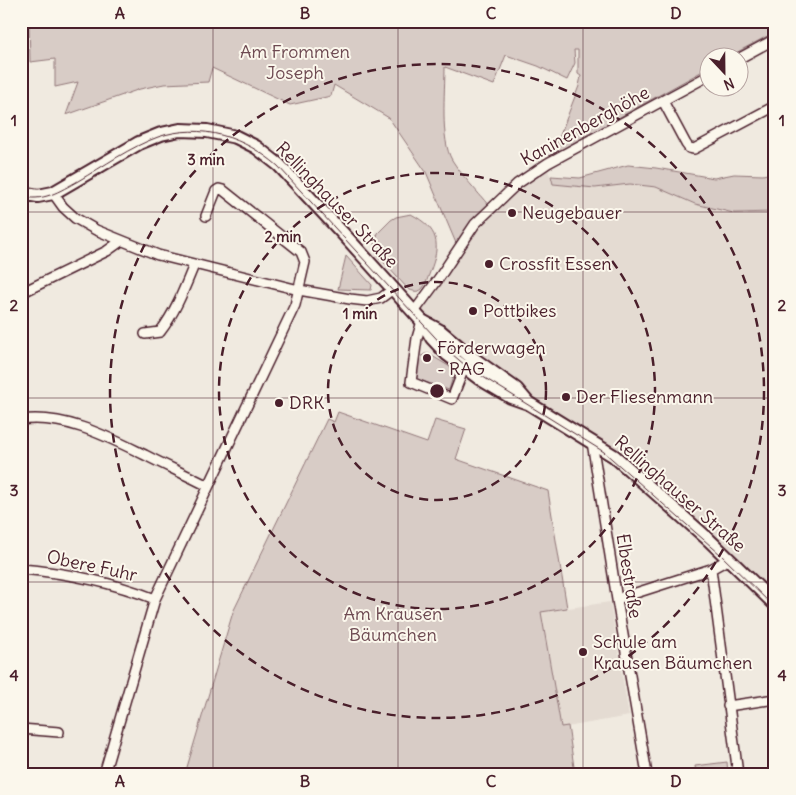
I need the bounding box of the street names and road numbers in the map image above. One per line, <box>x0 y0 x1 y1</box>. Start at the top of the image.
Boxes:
street label: Kaninenberghöhe <box>516 81 653 170</box>
street label: Rellinghauser Straße <box>271 137 404 273</box>
street label: Rellinghauser Straße <box>610 430 751 557</box>
street label: Elbestraße <box>611 532 648 620</box>
street label: Obere Fuhr <box>45 545 140 586</box>

